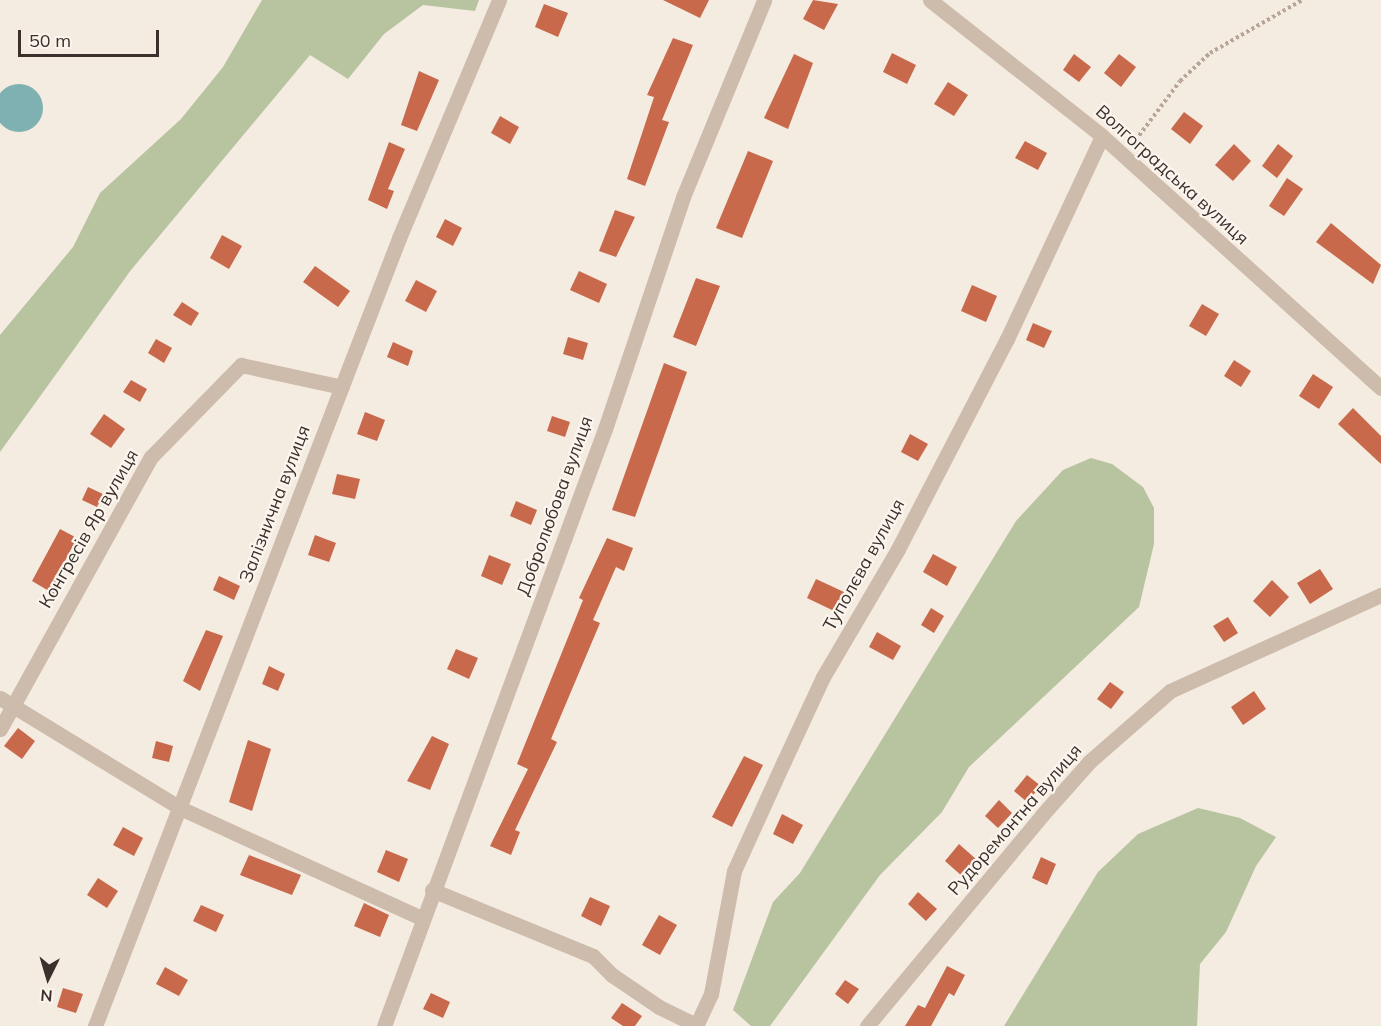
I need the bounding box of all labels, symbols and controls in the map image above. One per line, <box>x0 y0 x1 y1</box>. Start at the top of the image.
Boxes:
scale bar <box>21 18 162 56</box>
text: 50 m <box>29 29 71 52</box>
street label: Волгоградська вулиця <box>1091 101 1253 249</box>
street label: Добролюбова вулиця <box>512 413 598 599</box>
street label: Залізнична вулиця <box>235 422 315 586</box>
street label: Конгресів Яр вулиця <box>35 446 143 612</box>
street label: Туполєва вулиця <box>819 495 909 635</box>
street label: Рудоремонтна вулиця <box>944 740 1086 900</box>
north arrow <box>18 948 78 1008</box>
text: N <box>40 985 53 1006</box>

